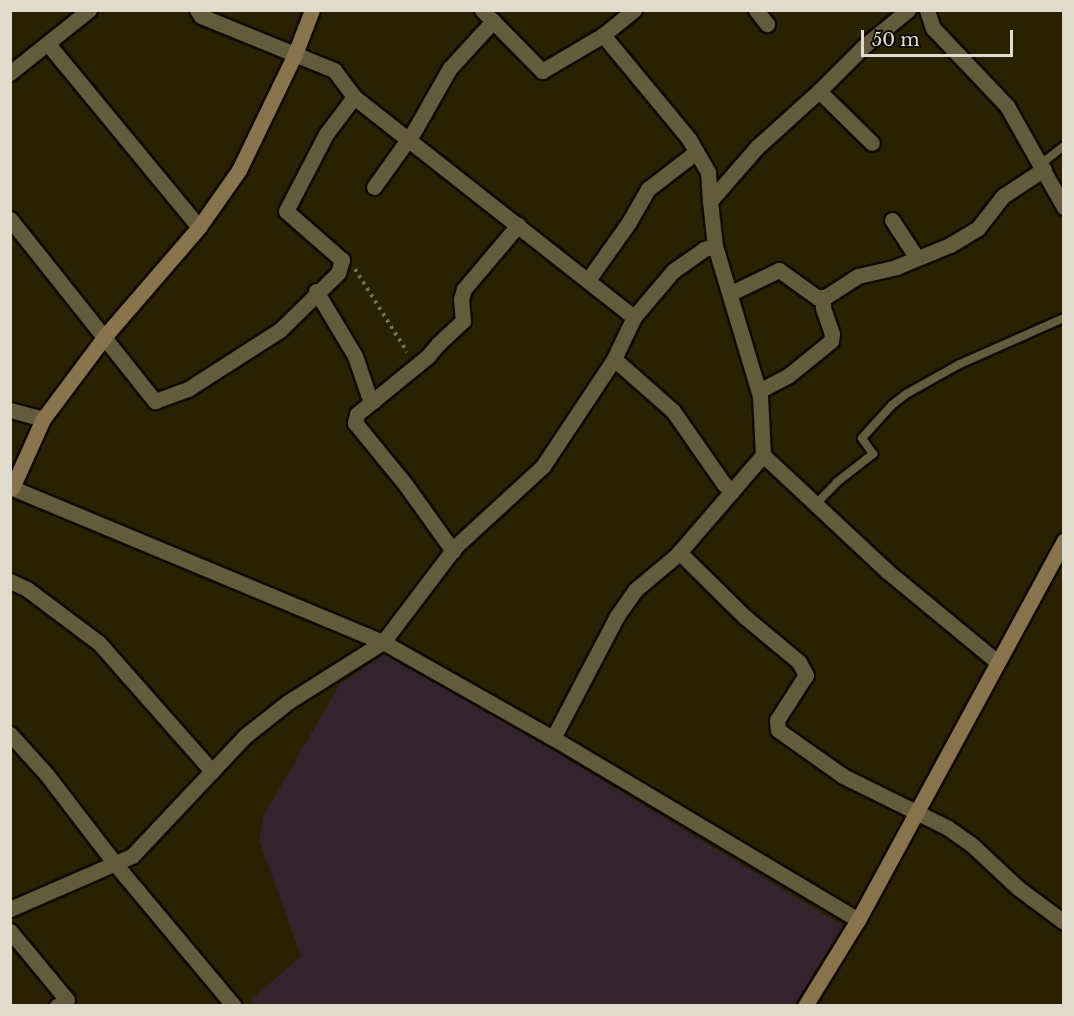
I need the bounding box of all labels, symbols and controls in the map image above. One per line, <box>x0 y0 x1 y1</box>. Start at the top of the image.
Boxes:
scale bar <box>864 18 1016 56</box>
text: 50 m <box>872 29 920 51</box>

